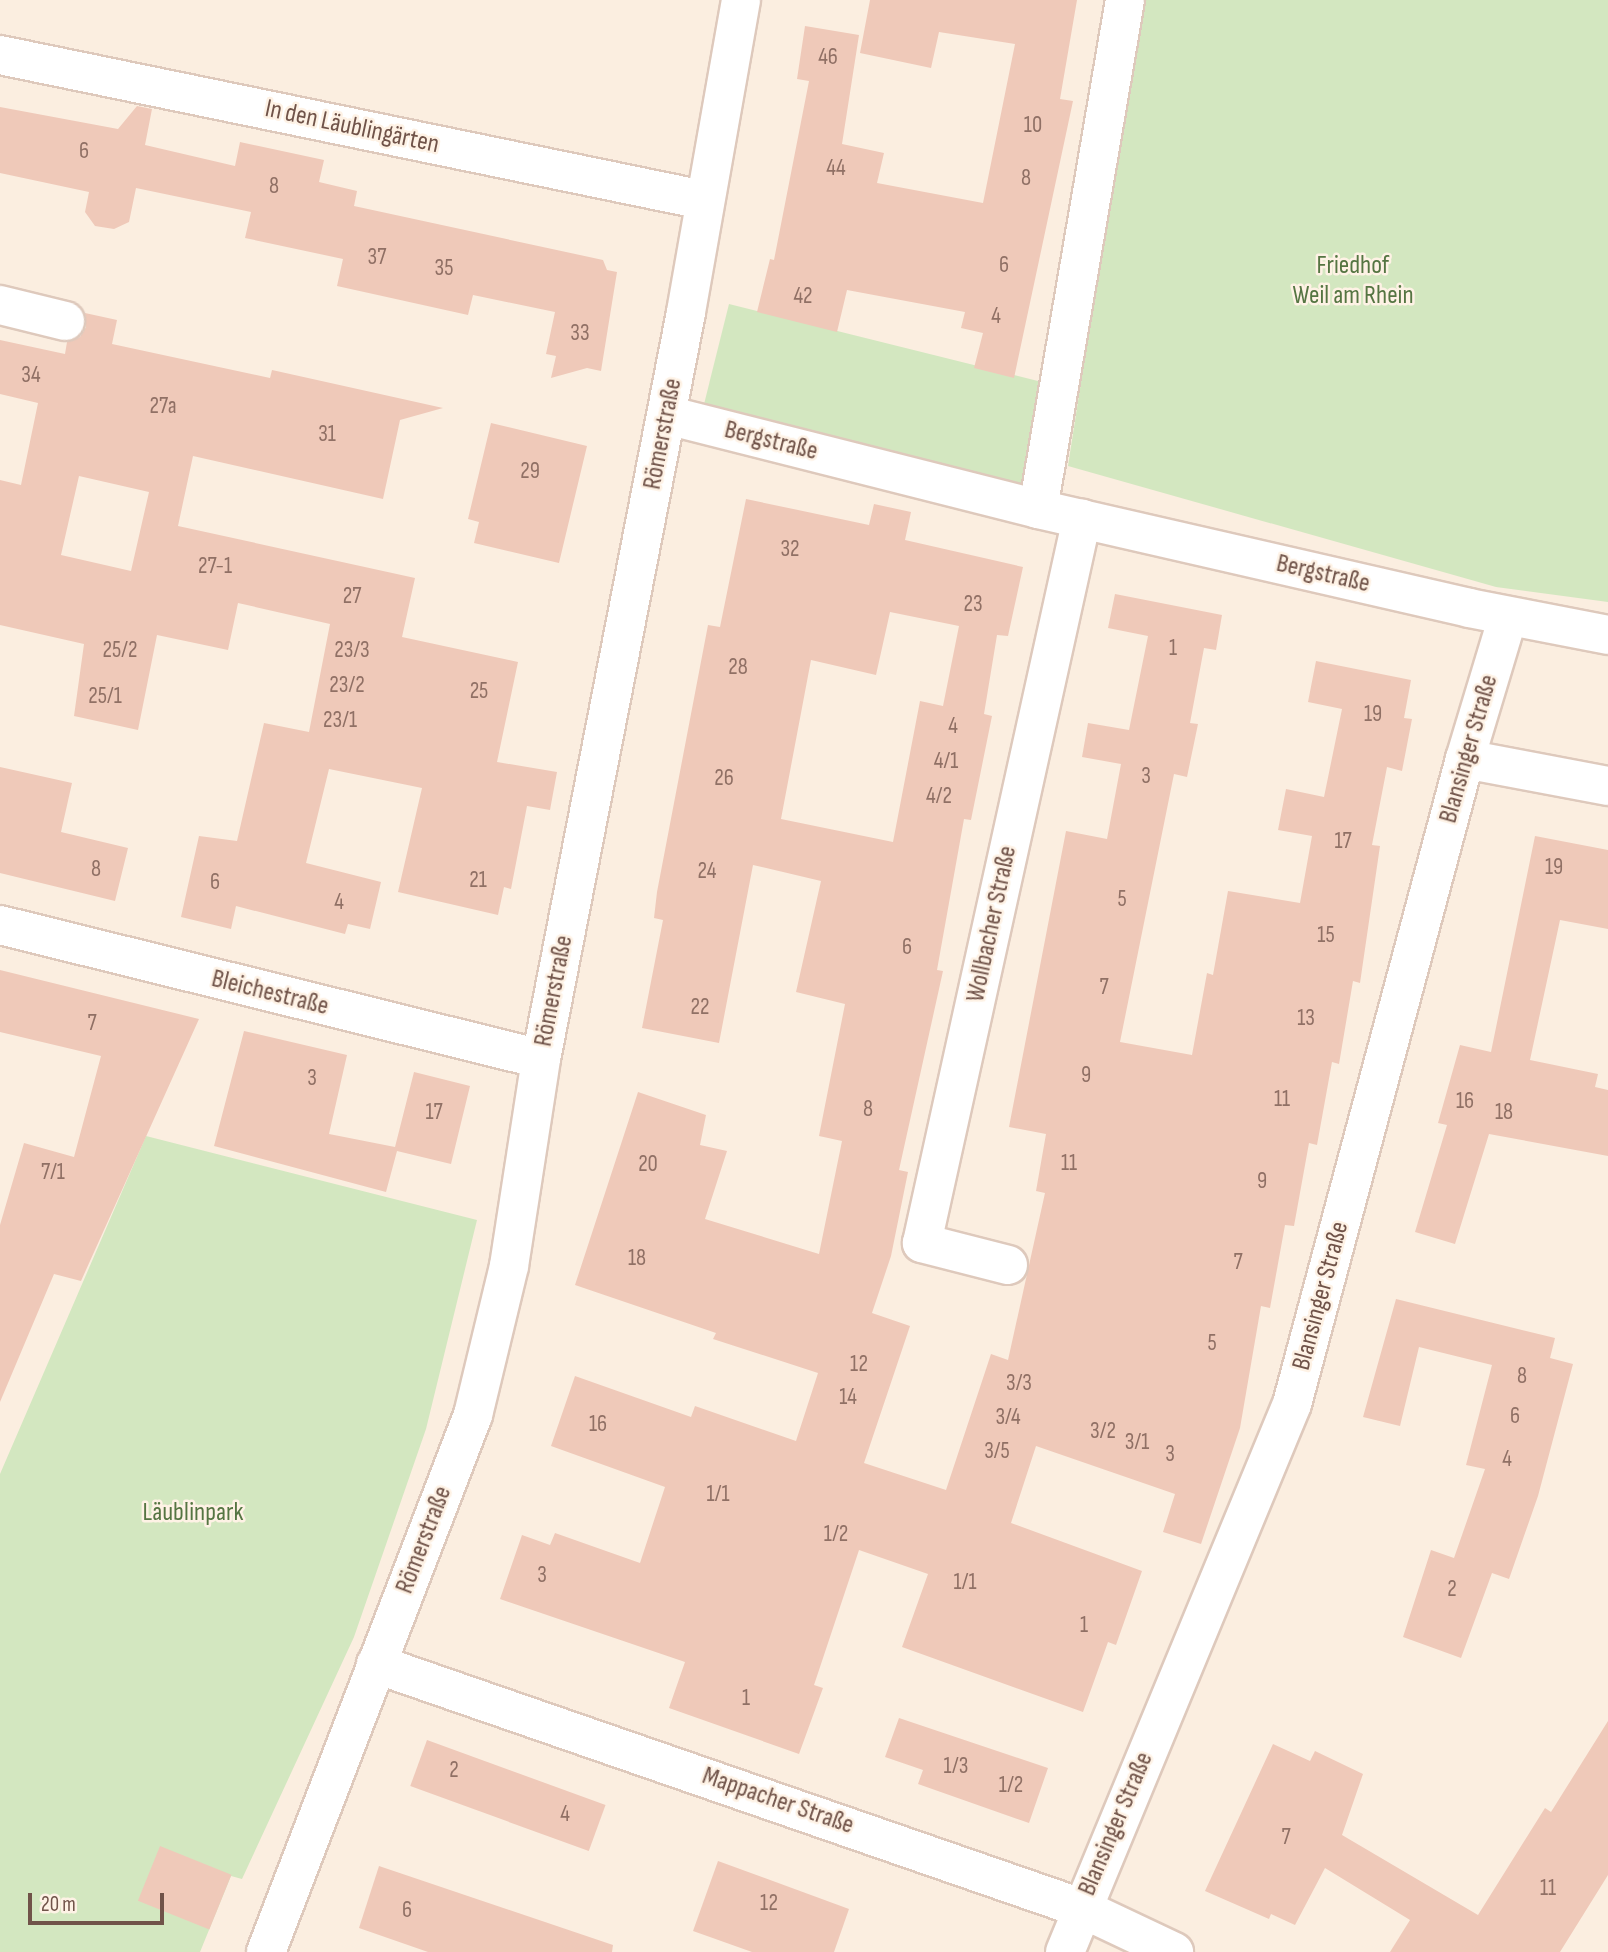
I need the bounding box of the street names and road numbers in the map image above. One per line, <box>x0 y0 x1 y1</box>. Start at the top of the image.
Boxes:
street label: In den Läublingärten <box>262 93 442 161</box>
street label: Römerstraße <box>637 376 689 492</box>
street label: Bergstraße <box>721 414 821 468</box>
street label: Bergstraße <box>1273 548 1373 600</box>
street label: Blansinger Straße <box>1433 671 1505 827</box>
street label: Wollbacher Straße <box>960 843 1024 1005</box>
street label: Römerstraße <box>528 933 580 1049</box>
street label: Bleichestraße <box>208 963 332 1023</box>
street label: Blansinger Straße <box>1286 1218 1356 1374</box>
street label: Römerstraße <box>389 1482 459 1598</box>
street label: Blansinger Straße <box>1072 1748 1160 1900</box>
street label: Mappacher Straße <box>698 1761 858 1841</box>

